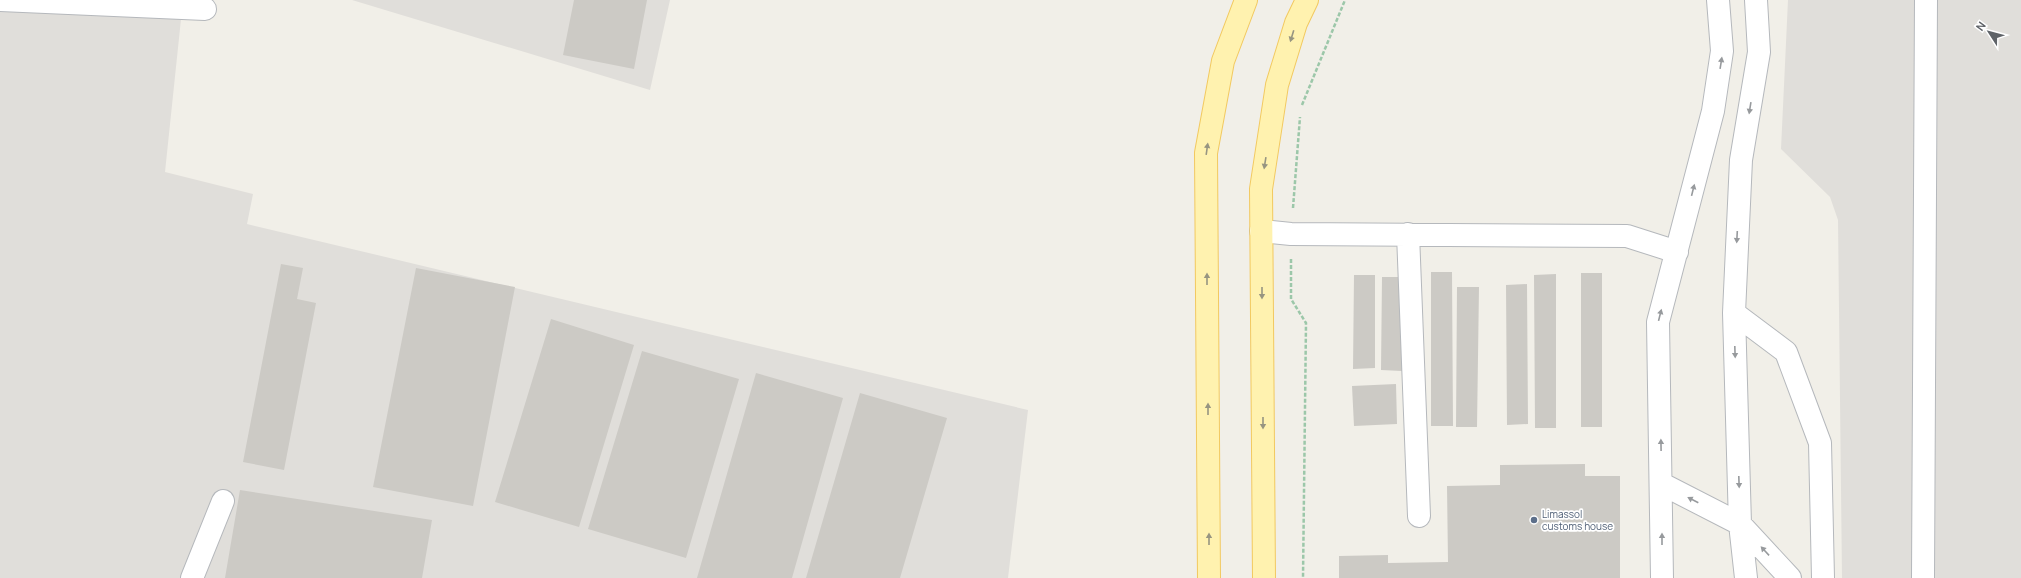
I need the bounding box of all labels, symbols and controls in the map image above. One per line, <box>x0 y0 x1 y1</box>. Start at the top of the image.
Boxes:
north arrow <box>1969 12 2009 52</box>
text: N <box>1972 18 1989 33</box>
one-way arrow <box>1289 30 1295 42</box>
one-way arrow <box>1718 57 1724 69</box>
one-way arrow <box>1746 102 1752 114</box>
one-way arrow <box>1204 143 1210 155</box>
one-way arrow <box>1262 157 1268 169</box>
one-way arrow <box>1690 183 1696 195</box>
one-way arrow <box>1734 231 1741 243</box>
one-way arrow <box>1204 272 1210 285</box>
one-way arrow <box>1259 287 1265 300</box>
one-way arrow <box>1658 309 1664 322</box>
one-way arrow <box>1732 346 1738 359</box>
one-way arrow <box>1205 402 1211 415</box>
one-way arrow <box>1260 417 1266 430</box>
one-way arrow <box>1658 438 1664 451</box>
one-way arrow <box>1736 476 1742 489</box>
one-way arrow <box>1687 496 1699 503</box>
place label: Limassol customs house <box>1542 507 1613 533</box>
marker: Limassol customs house <box>1529 515 1539 525</box>
one-way arrow <box>1206 532 1212 545</box>
one-way arrow <box>1659 532 1665 545</box>
one-way arrow <box>1760 546 1770 556</box>

